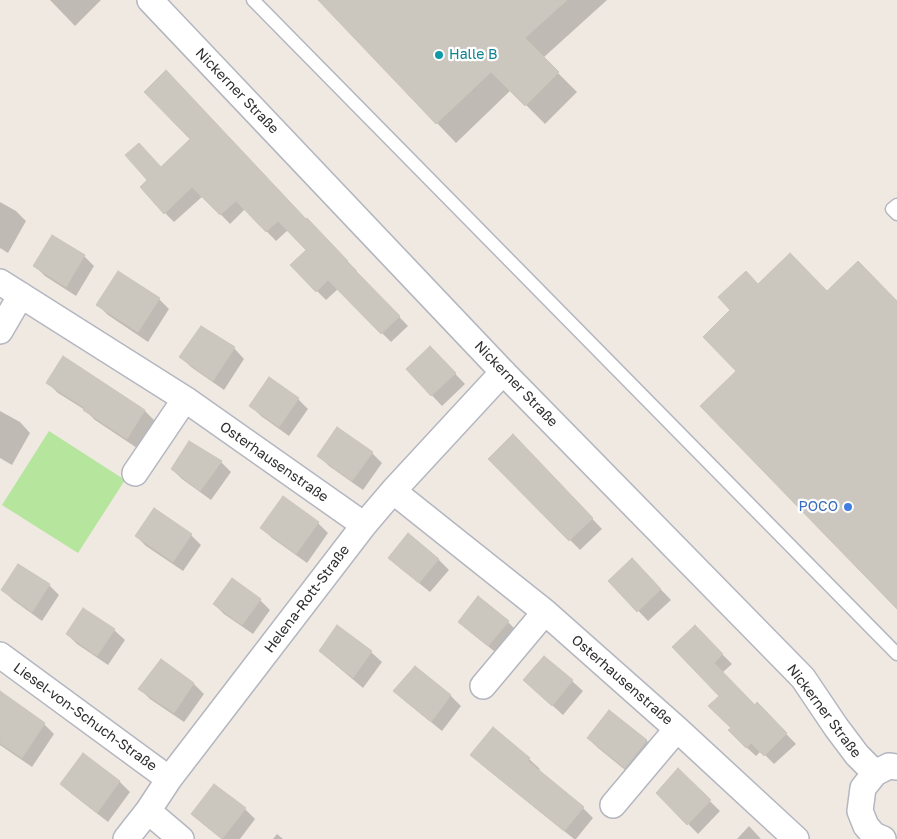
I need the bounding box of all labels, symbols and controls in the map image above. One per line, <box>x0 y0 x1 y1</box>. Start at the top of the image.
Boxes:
street label: Nickerner Straße <box>192 45 282 137</box>
place label: Halle B <box>449 47 497 63</box>
marker: Halle B <box>433 49 445 61</box>
street label: Nickerner Straße <box>471 338 561 430</box>
street label: Osterhausenstraße <box>217 418 331 506</box>
place label: POCO <box>799 499 838 515</box>
marker: POCO <box>842 501 854 513</box>
street label: Helena-Rott-Straße <box>261 542 353 656</box>
street label: Osterhausenstraße <box>568 631 676 729</box>
street label: Liesel-von-Schuch-Straße <box>10 659 160 775</box>
street label: Nickerner Straße <box>783 661 865 761</box>

